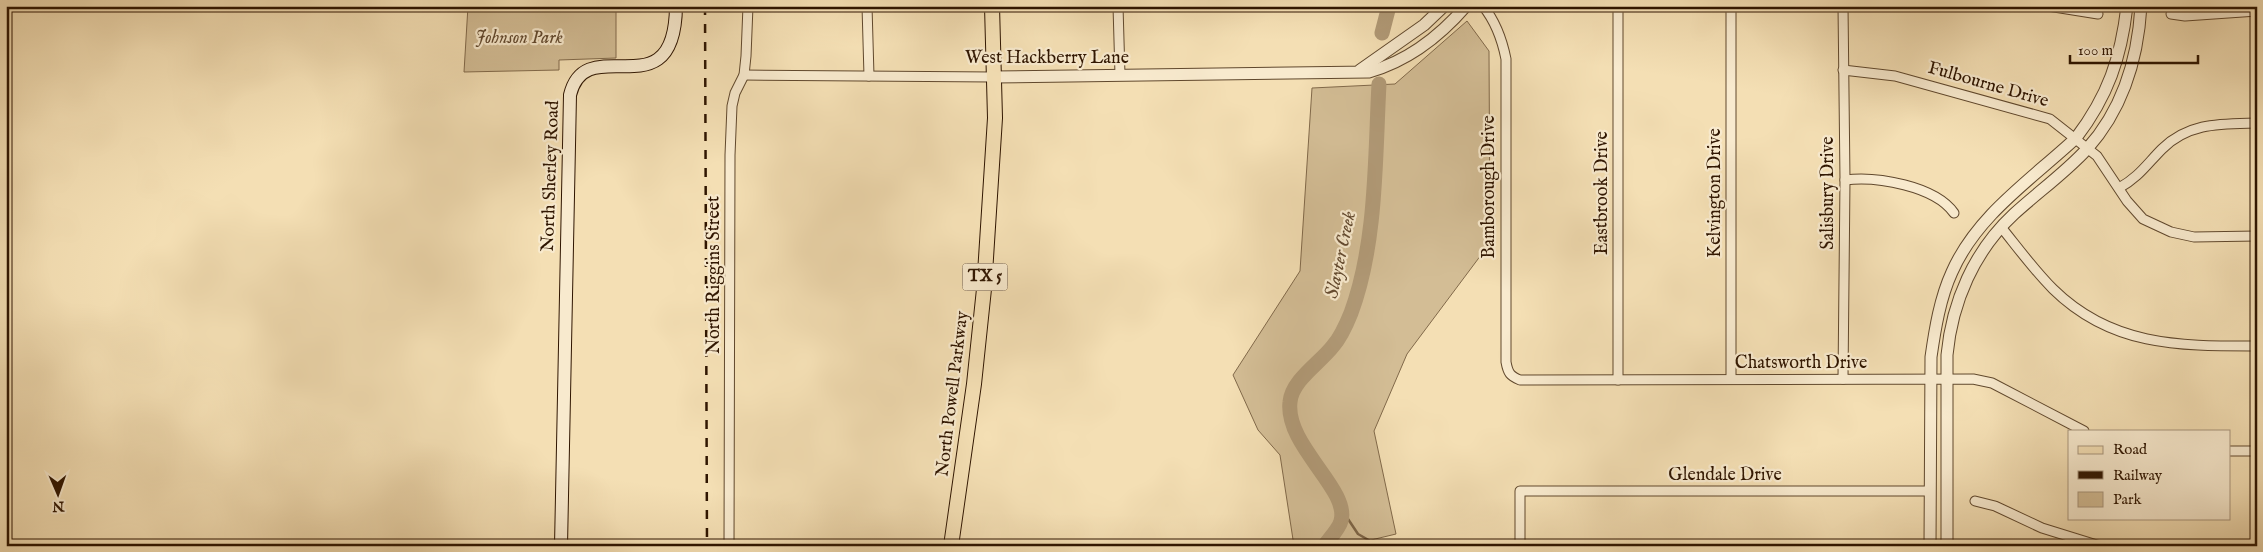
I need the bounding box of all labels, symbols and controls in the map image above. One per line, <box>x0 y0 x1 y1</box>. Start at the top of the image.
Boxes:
park label: Johnson Park <box>475 27 563 50</box>
scale bar <box>2070 32 2198 64</box>
text: 100 m <box>2078 41 2114 60</box>
street label: West Hackberry Lane <box>965 47 1129 70</box>
street label: Fulbourne Drive <box>1925 57 2051 113</box>
street label: North Sherley Road <box>537 100 565 252</box>
street label: Bamborough Drive <box>1478 115 1501 259</box>
street label: Kelvington Drive <box>1704 128 1727 258</box>
street label: Eastbrook Drive <box>1591 131 1614 255</box>
street label: Salisbury Drive <box>1817 136 1840 250</box>
street label: North Riggins Street <box>703 196 726 354</box>
water label: Slayter Creek <box>1320 209 1362 301</box>
road number: TX 5 <box>962 264 1008 290</box>
street label: North Powell Parkway <box>931 310 975 478</box>
street label: Chatsworth Drive <box>1735 352 1867 375</box>
legend <box>2068 430 2230 520</box>
text: Road <box>2113 440 2148 459</box>
street label: Glendale Drive <box>1668 464 1782 487</box>
text: Railway <box>2113 466 2163 485</box>
north arrow <box>32 470 82 520</box>
text: Park <box>2113 490 2143 509</box>
text: N <box>52 497 66 515</box>

